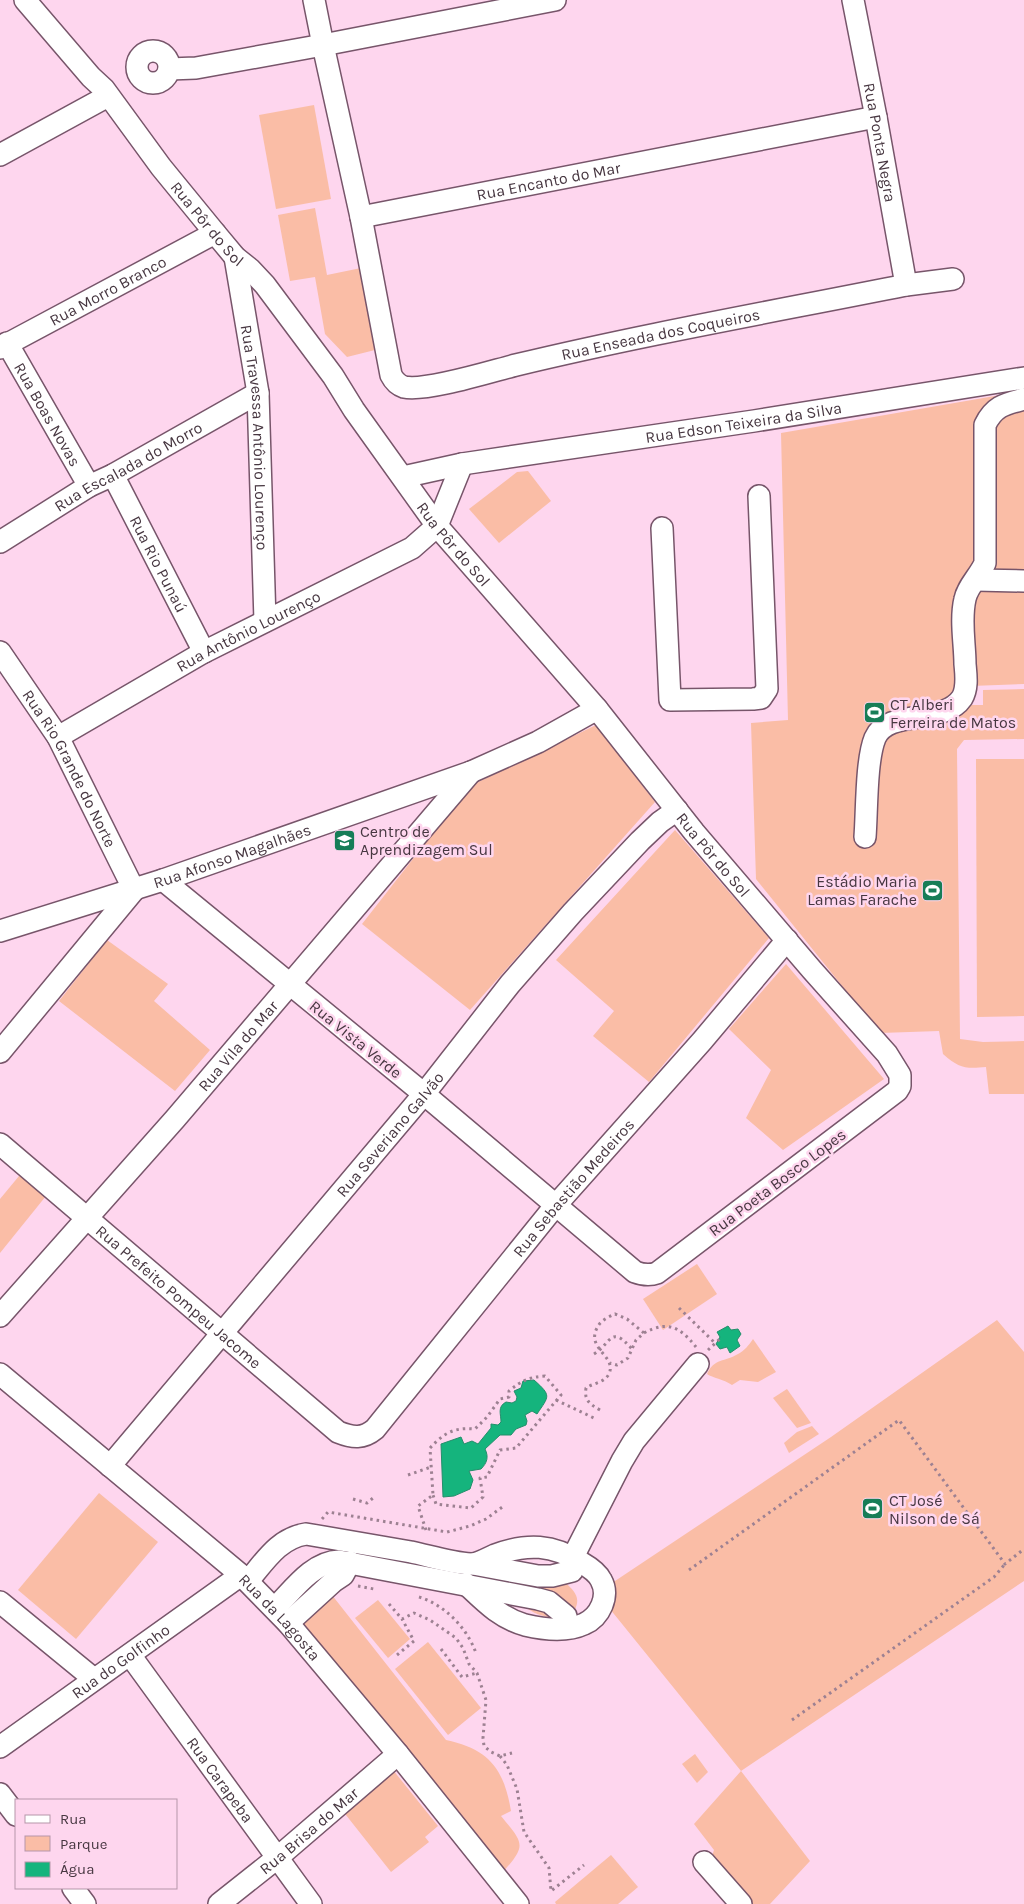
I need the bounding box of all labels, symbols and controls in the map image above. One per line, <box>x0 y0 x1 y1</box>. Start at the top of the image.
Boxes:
street label: Rua Ponta Negra <box>859 81 900 204</box>
street label: Rua Encanto do Mar <box>475 158 622 204</box>
street label: Rua Pôr do Sol <box>167 178 248 270</box>
street label: Rua Morro Branco <box>46 252 170 330</box>
street label: Rua Enseada dos Coqueiros <box>559 305 762 364</box>
street label: Rua Travessa Antônio Lourenço <box>237 323 272 551</box>
street label: Rua Boas Novas <box>10 359 85 470</box>
street label: Rua Edson Teixeira da Silva <box>644 398 843 447</box>
street label: Rua Escalada do Morro <box>51 418 206 516</box>
street label: Rua Pôr do Sol <box>413 498 494 590</box>
street label: Rua Rio Punaú <box>126 513 191 616</box>
street label: Rua Antônio Lourenço <box>173 586 324 676</box>
street label: Rua Rio Grande do Norte <box>18 686 120 850</box>
place label: CT Alberi Ferreira de Matos <box>890 695 1016 732</box>
sports icon: CT Alberi Ferreira de Matos <box>862 701 886 725</box>
street label: Rua Pôr do Sol <box>672 809 754 901</box>
street label: Rua Afonso Magalhães <box>151 820 314 892</box>
place label: Centro de Aprendizagem Sul <box>360 822 493 859</box>
school or university icon: Centro de Aprendizagem Sul <box>332 828 356 852</box>
place label: Estádio Maria Lamas Farache <box>807 872 917 909</box>
sports icon: Estádio Maria Lamas Farache <box>921 878 945 902</box>
street label: Rua Vista Verde <box>306 996 406 1082</box>
street label: Rua Vila do Mar <box>194 997 282 1095</box>
street label: Rua Severiano Galvão <box>332 1068 448 1201</box>
street label: Rua Sebastião Medeiros <box>509 1115 638 1261</box>
street label: Rua Poeta Bosco Lopes <box>705 1125 850 1240</box>
street label: Rua Prefeito Pompeu Jacome <box>92 1221 265 1373</box>
place label: CT José Nilson de Sá <box>889 1491 980 1528</box>
sports icon: CT José Nilson de Sá <box>861 1497 885 1521</box>
street label: Rua da Lagosta <box>235 1570 324 1665</box>
street label: Rua do Golfinho <box>68 1620 174 1703</box>
street label: Rua Carapeba <box>183 1733 258 1826</box>
street label: Rua Brisa do Mar <box>256 1783 362 1878</box>
legend <box>15 1799 178 1889</box>
text: Rua <box>60 1810 87 1828</box>
text: Parque <box>60 1835 108 1853</box>
text: Água <box>60 1860 94 1878</box>

